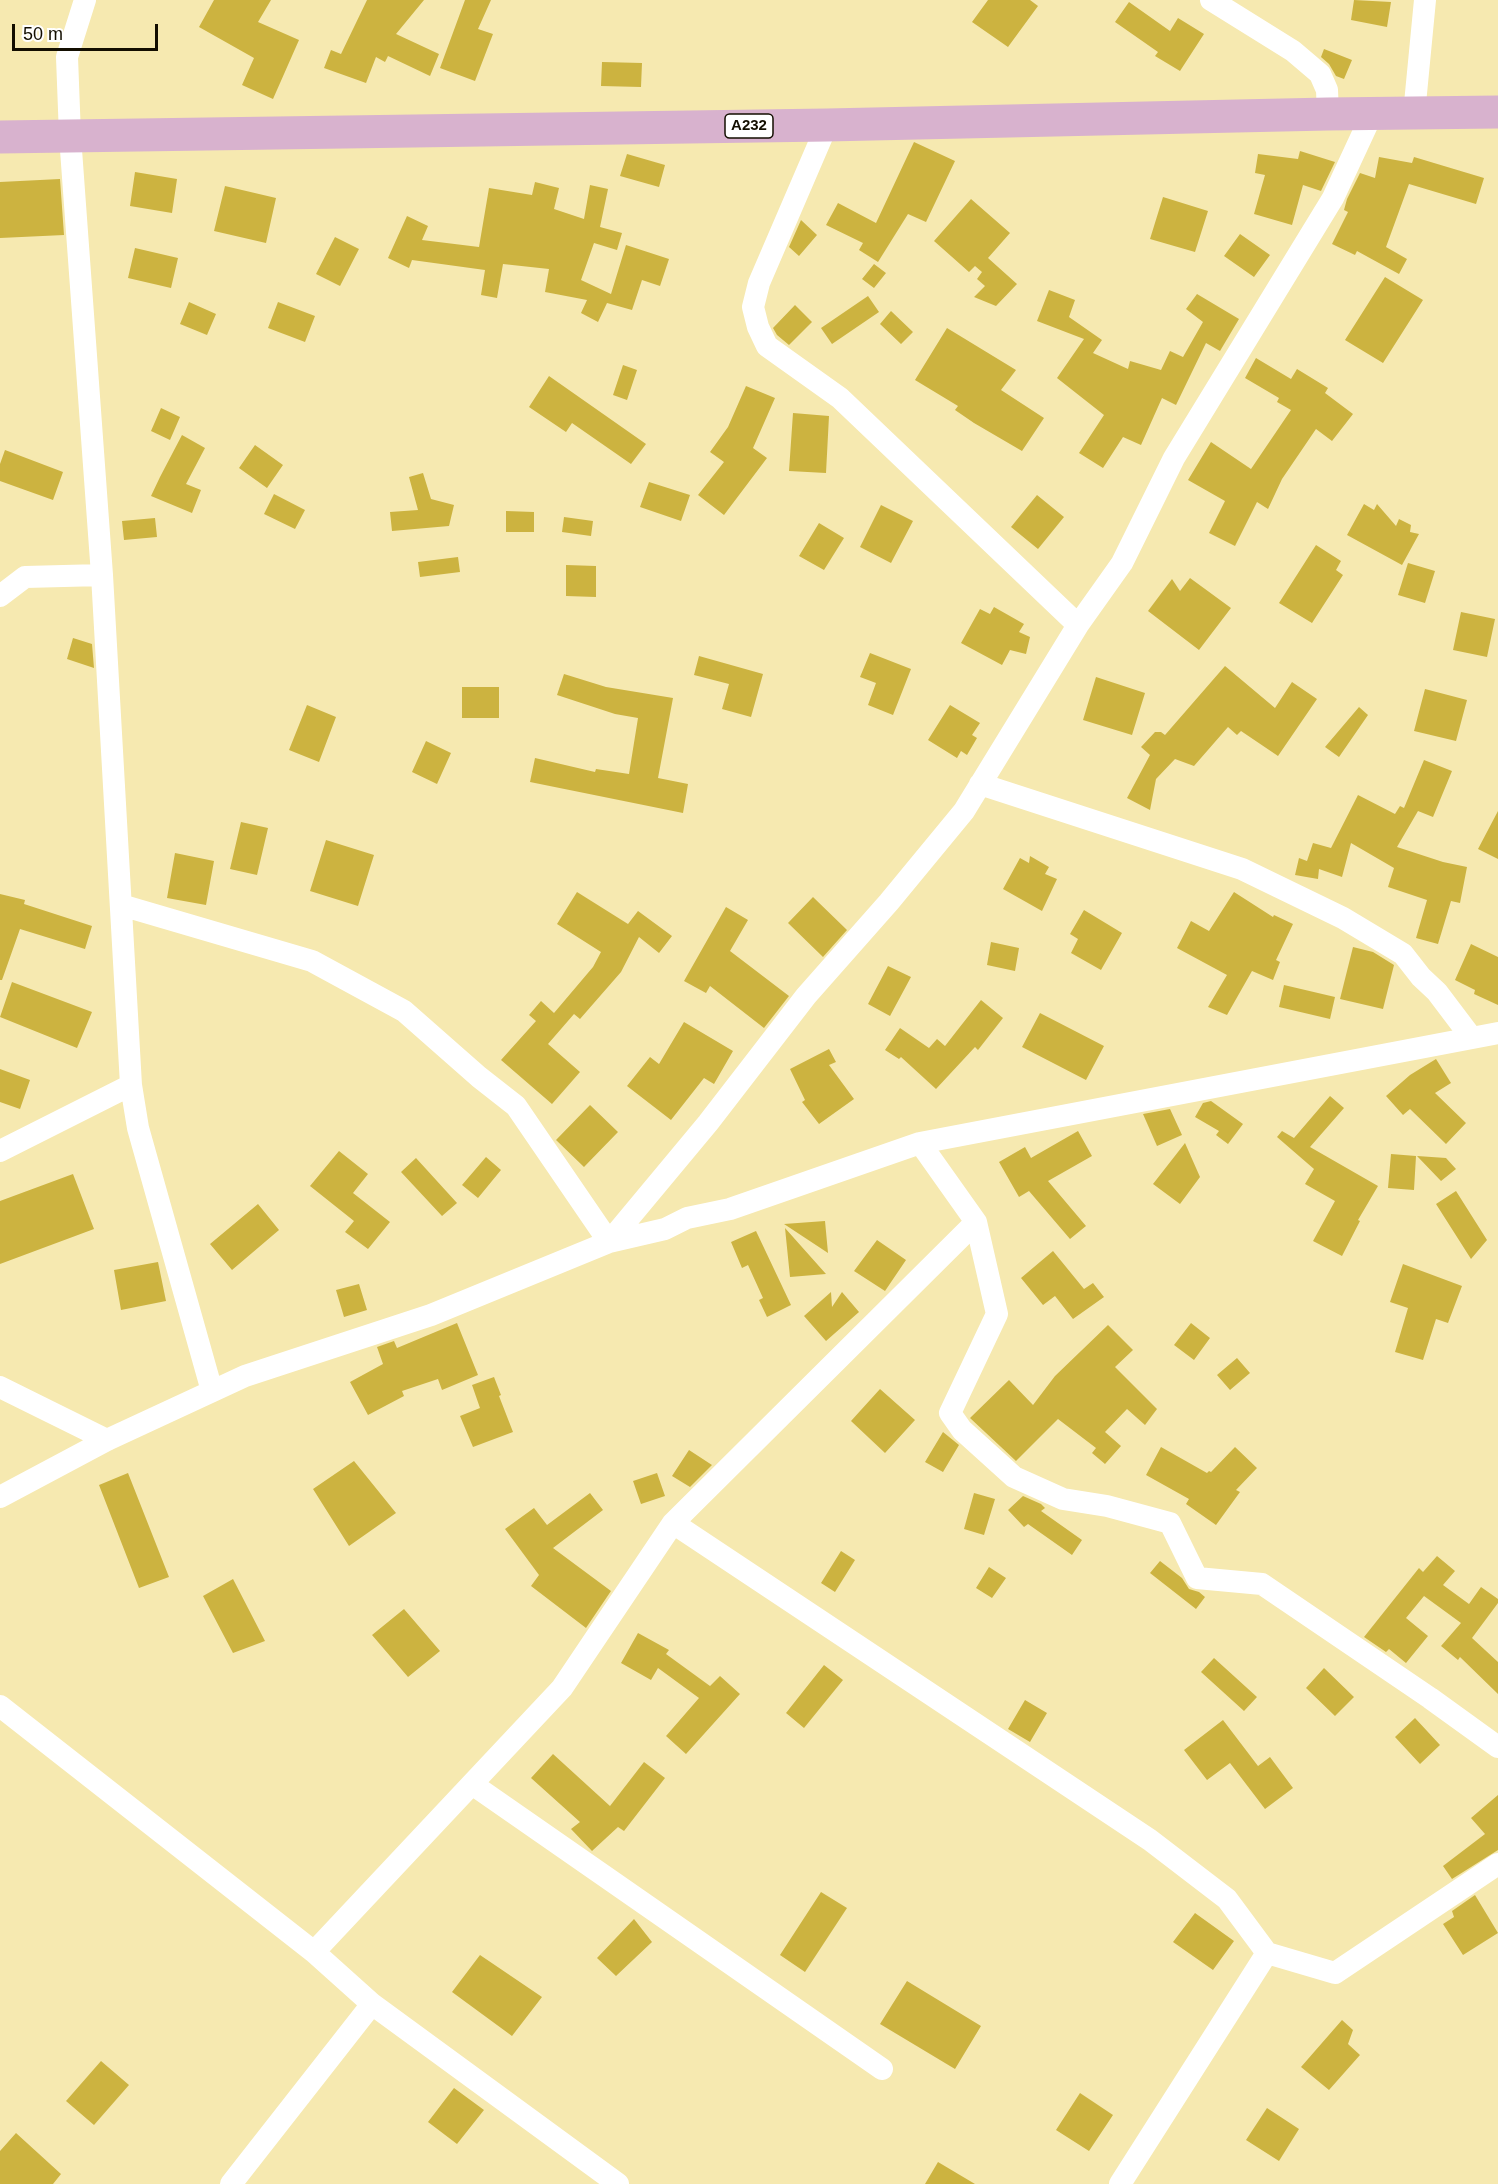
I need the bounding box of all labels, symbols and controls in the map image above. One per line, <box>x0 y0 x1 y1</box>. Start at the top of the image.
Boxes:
scale bar <box>15 12 160 50</box>
text: 50 m <box>23 24 63 44</box>
road number: A232 <box>725 114 773 138</box>

